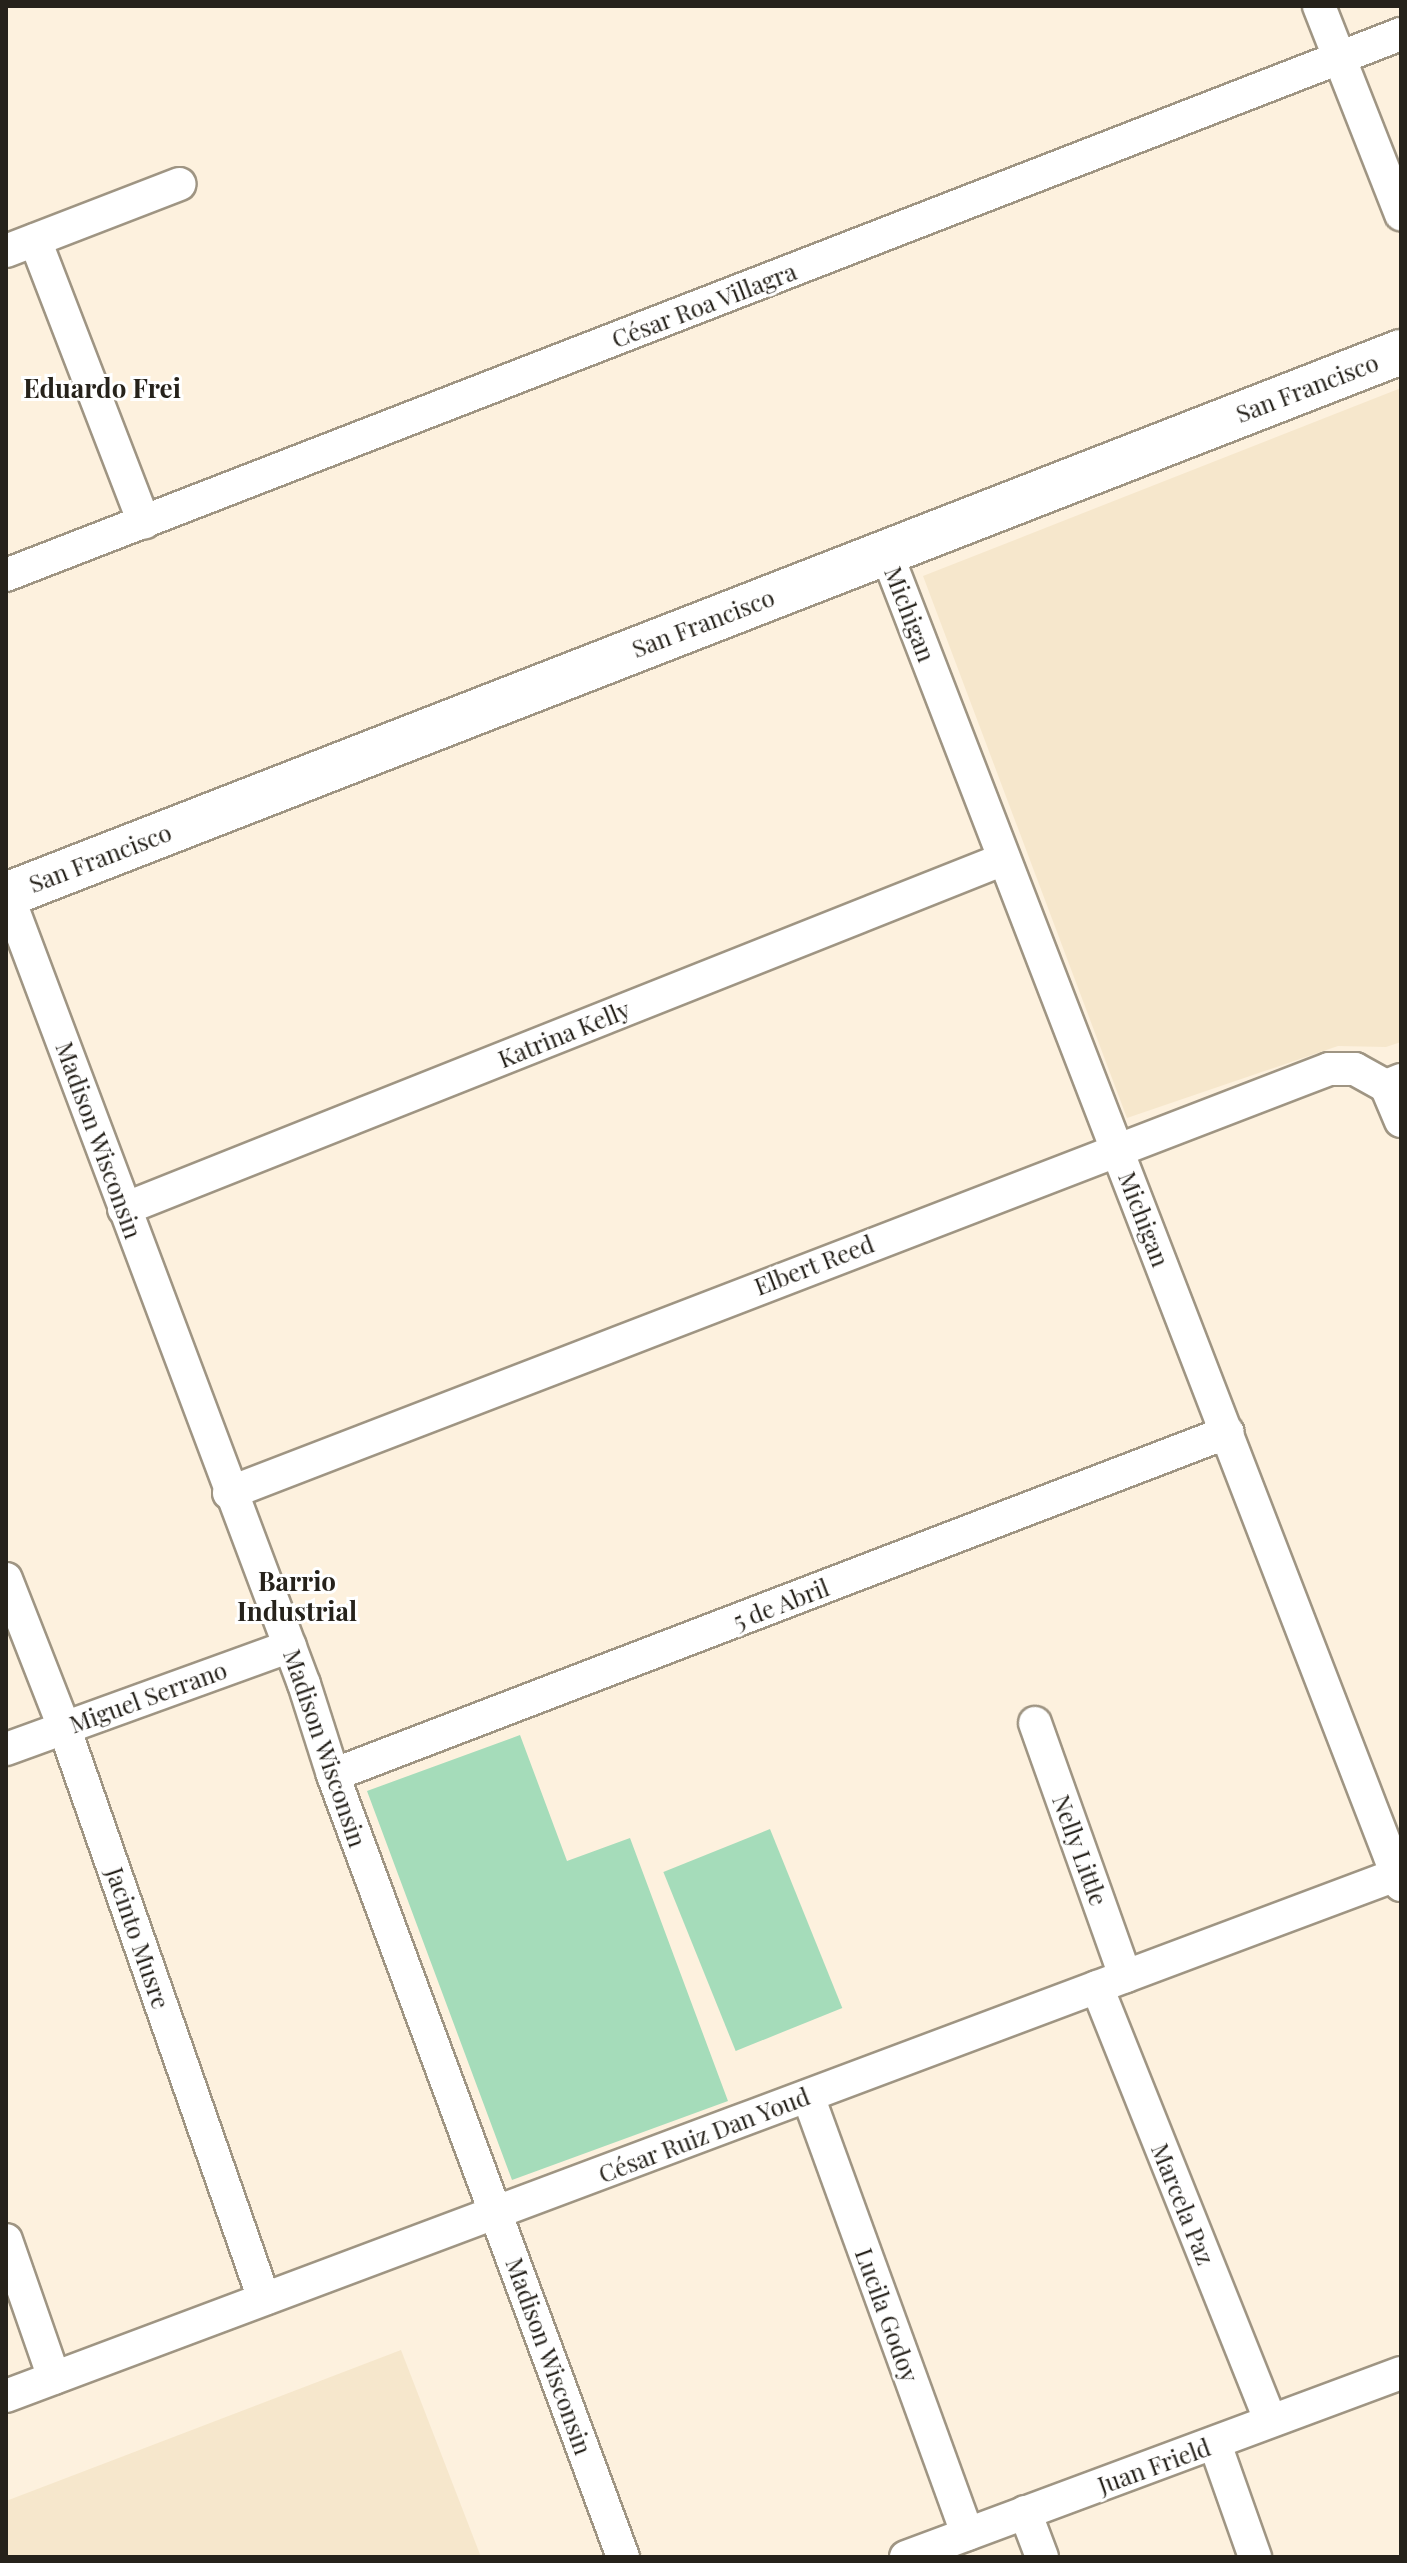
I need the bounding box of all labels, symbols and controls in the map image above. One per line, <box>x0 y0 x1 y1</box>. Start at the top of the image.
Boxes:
street label: César Roa Villagra <box>607 256 801 354</box>
street label: San Francisco <box>1232 348 1382 428</box>
district label: Eduardo Frei <box>23 372 181 404</box>
street label: Michigan <box>879 562 941 666</box>
street label: San Francisco <box>628 583 778 663</box>
street label: San Francisco <box>25 818 175 898</box>
street label: Katrina Kelly <box>494 994 634 1074</box>
street label: Madison Wisconsin <box>50 1037 148 1243</box>
street label: Michigan <box>1113 1167 1175 1271</box>
street label: Elbert Reed <box>750 1229 878 1301</box>
district label: Barrio Industrial <box>237 1565 357 1626</box>
street label: 5 de Abril <box>729 1572 833 1636</box>
street label: Madison Wisconsin <box>278 1645 372 1851</box>
street label: Miguel Serrano <box>65 1655 231 1739</box>
street label: Nelly Little <box>1047 1790 1113 1910</box>
street label: Jacinto Musre <box>100 1864 176 2012</box>
street label: César Ruiz Dan Youd <box>594 2081 814 2189</box>
street label: Marcela Paz <box>1146 2139 1220 2269</box>
street label: Lucila Godoy <box>849 2244 925 2386</box>
street label: Madison Wisconsin <box>500 2253 598 2459</box>
street label: Juan Frield <box>1094 2432 1214 2500</box>

